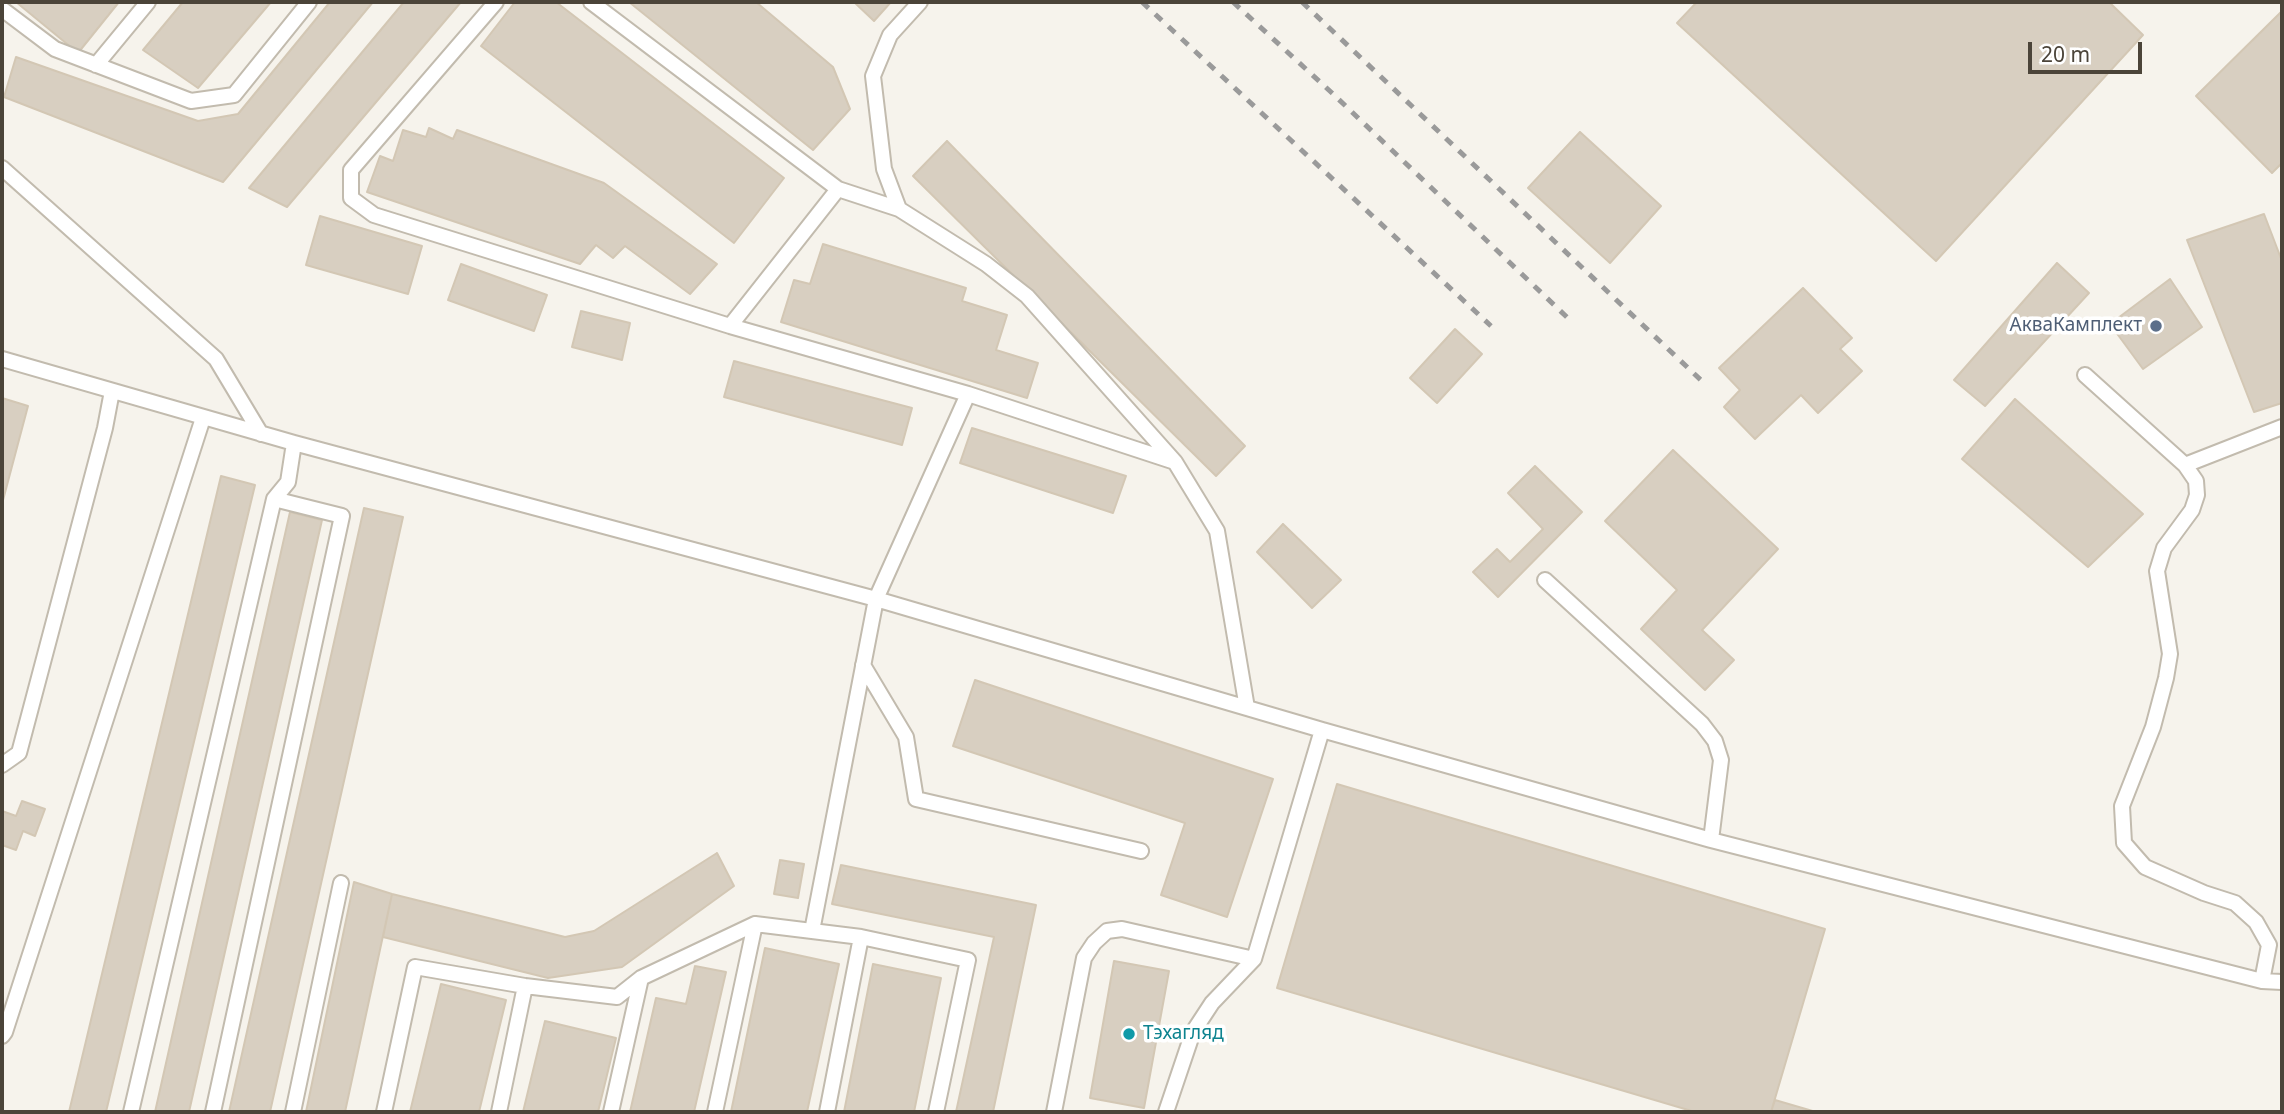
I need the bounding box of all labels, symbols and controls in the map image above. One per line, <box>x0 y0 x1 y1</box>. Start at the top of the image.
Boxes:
scale bar <box>2032 28 2146 72</box>
text: 20 m <box>2041 40 2090 68</box>
place label: АкваКамплект <box>2010 315 2142 337</box>
marker: АкваКамплект <box>2148 318 2164 334</box>
place label: Тэхагляд <box>1143 1023 1224 1045</box>
marker: Тэхагляд <box>1121 1026 1137 1042</box>

